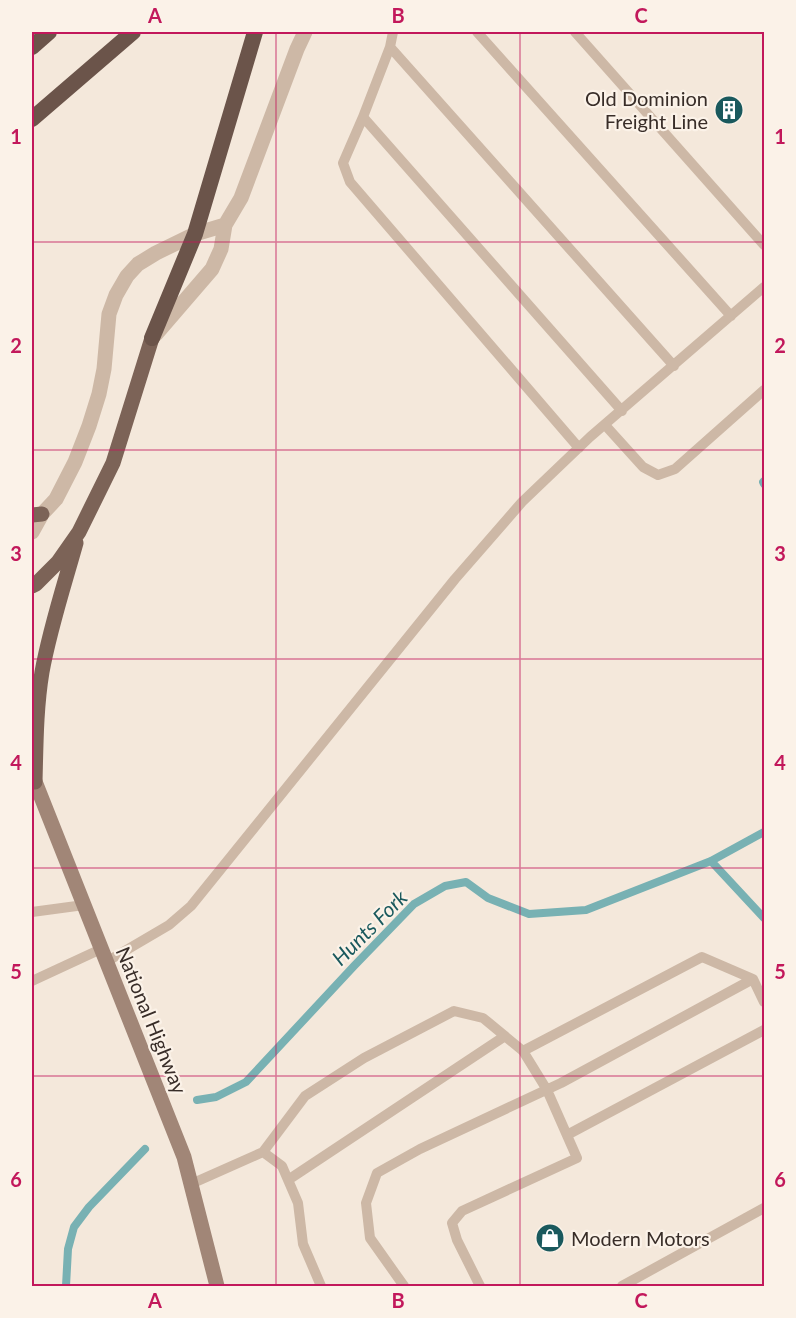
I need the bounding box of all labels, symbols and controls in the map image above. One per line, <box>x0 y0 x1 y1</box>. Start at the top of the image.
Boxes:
text: A <box>147 3 162 27</box>
text: B <box>391 3 405 27</box>
text: C <box>634 3 648 27</box>
place label: Old Dominion Freight Line <box>585 86 708 133</box>
building icon: Old Dominion Freight Line <box>713 94 745 126</box>
text: 1 <box>10 124 22 148</box>
text: 1 <box>774 124 786 148</box>
text: 2 <box>10 333 22 357</box>
text: 2 <box>774 333 786 357</box>
text: 3 <box>10 541 22 565</box>
text: 3 <box>774 541 786 565</box>
text: 4 <box>10 750 22 774</box>
text: 4 <box>774 750 786 774</box>
water label: Hunts Fork <box>326 884 412 970</box>
street label: National Highway <box>112 943 193 1098</box>
text: 5 <box>10 959 22 983</box>
text: 5 <box>774 959 786 983</box>
text: 6 <box>10 1167 22 1191</box>
text: 6 <box>774 1167 786 1191</box>
shop icon: Modern Motors <box>534 1222 566 1254</box>
place label: Modern Motors <box>571 1226 710 1250</box>
text: A <box>147 1288 162 1312</box>
text: B <box>391 1288 405 1312</box>
text: C <box>634 1288 648 1312</box>

